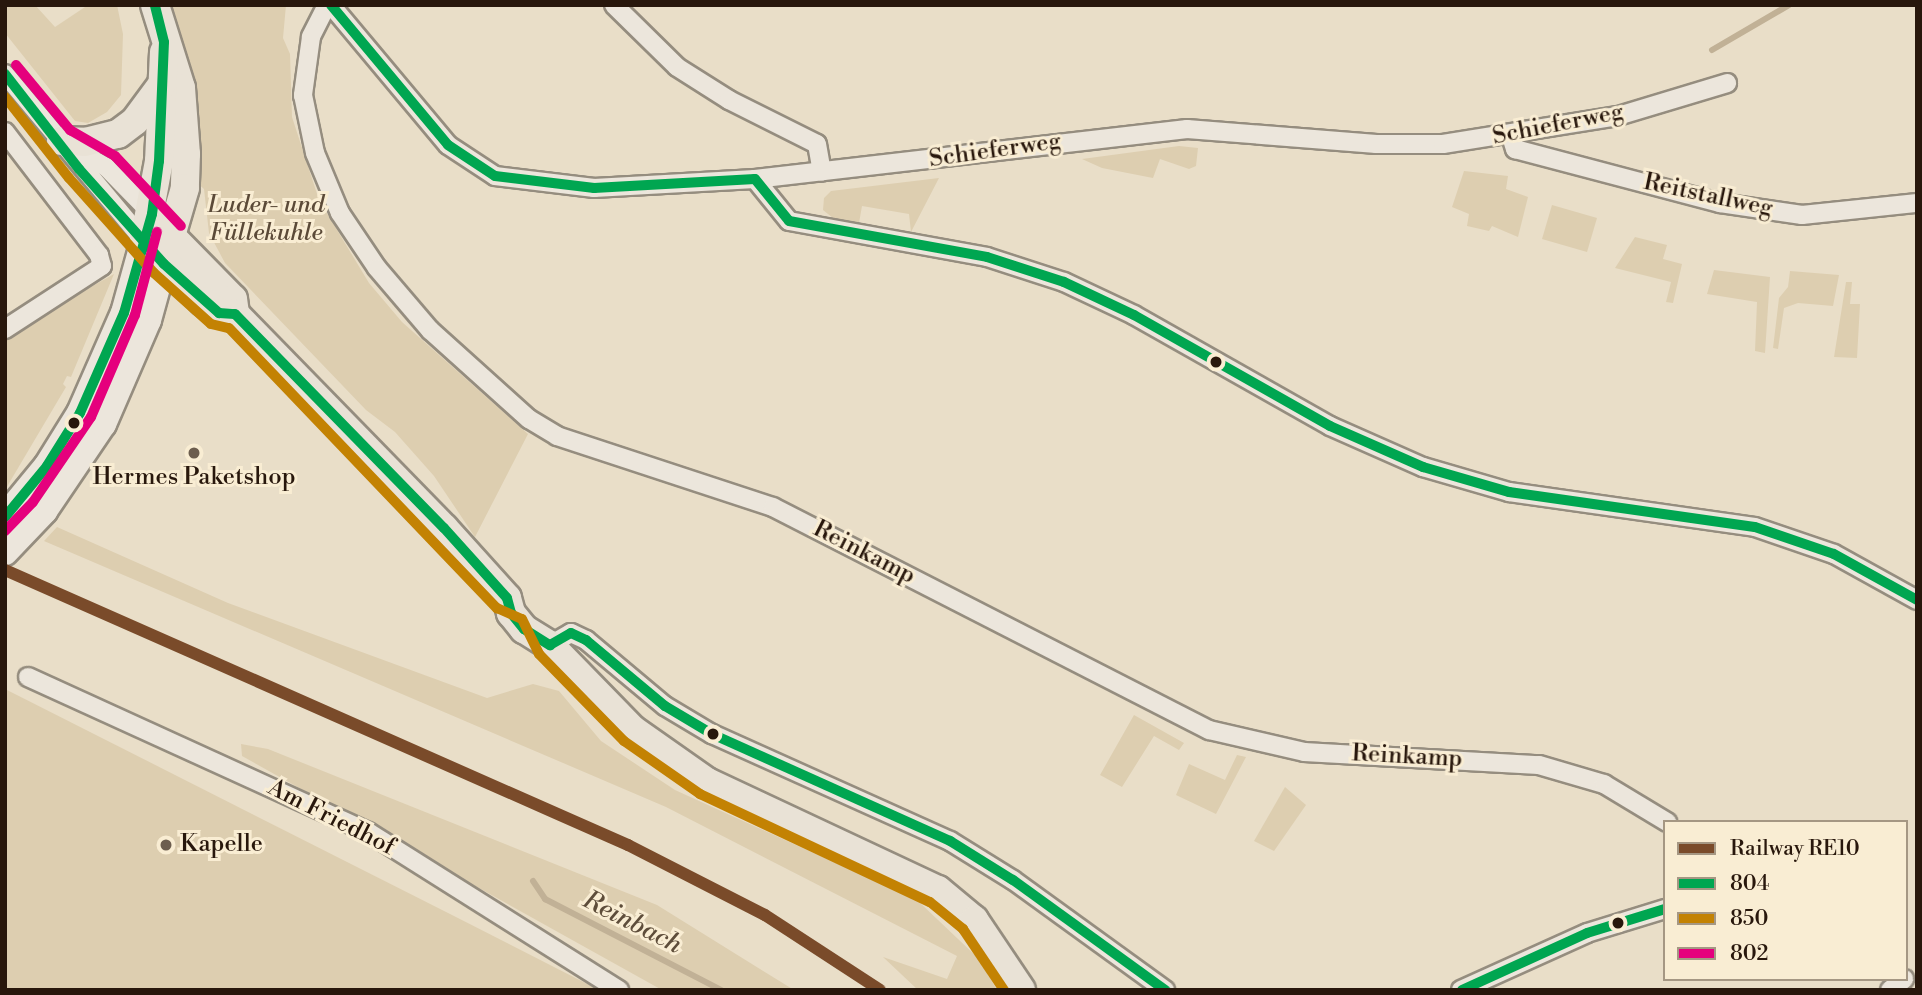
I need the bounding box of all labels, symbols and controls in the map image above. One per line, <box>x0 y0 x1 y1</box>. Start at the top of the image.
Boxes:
street label: Schieferweg <box>1490 98 1626 152</box>
street label: Schieferweg <box>927 128 1063 174</box>
street label: Reitstallweg <box>1641 168 1775 224</box>
park label: Luder- und Füllekuhle <box>208 192 324 248</box>
unlabelled marker <box>1209 355 1223 369</box>
unlabelled marker <box>67 416 81 430</box>
marker: Hermes Paketshop <box>186 445 202 461</box>
place label: Hermes Paketshop <box>92 464 296 492</box>
street label: Reinkamp <box>808 515 920 591</box>
unlabelled marker <box>706 727 720 741</box>
street label: Reinkamp <box>1351 740 1463 774</box>
street label: Am Friedhof <box>263 774 399 862</box>
legend <box>1663 820 1908 981</box>
place label: Kapelle <box>180 831 263 859</box>
text: Railway RE10 <box>1730 836 1860 862</box>
marker: Kapelle <box>158 837 174 853</box>
text: 804 <box>1730 871 1769 897</box>
water label: Reinbach <box>577 885 687 961</box>
text: 850 <box>1730 906 1768 932</box>
unlabelled marker <box>1611 916 1625 930</box>
text: 802 <box>1730 941 1768 967</box>

